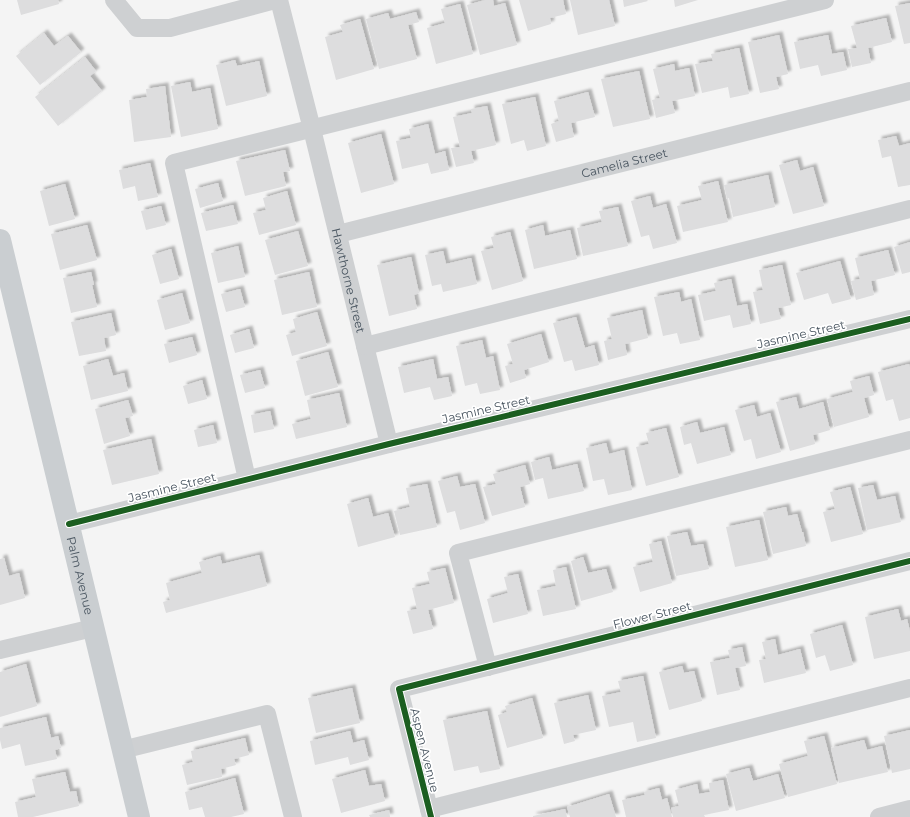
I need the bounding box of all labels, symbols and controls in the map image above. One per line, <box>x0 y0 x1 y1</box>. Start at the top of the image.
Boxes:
street label: Camelia Street <box>579 144 669 180</box>
street label: Hawthorne Street <box>329 226 369 334</box>
street label: Jasmine Street <box>755 317 847 352</box>
street label: Jasmine Street <box>440 392 532 427</box>
street label: Jasmine Street <box>126 469 217 505</box>
street label: Palm Avenue <box>64 535 97 616</box>
street label: Flower Street <box>611 598 693 632</box>
street label: Aspen Avenue <box>407 706 443 794</box>

